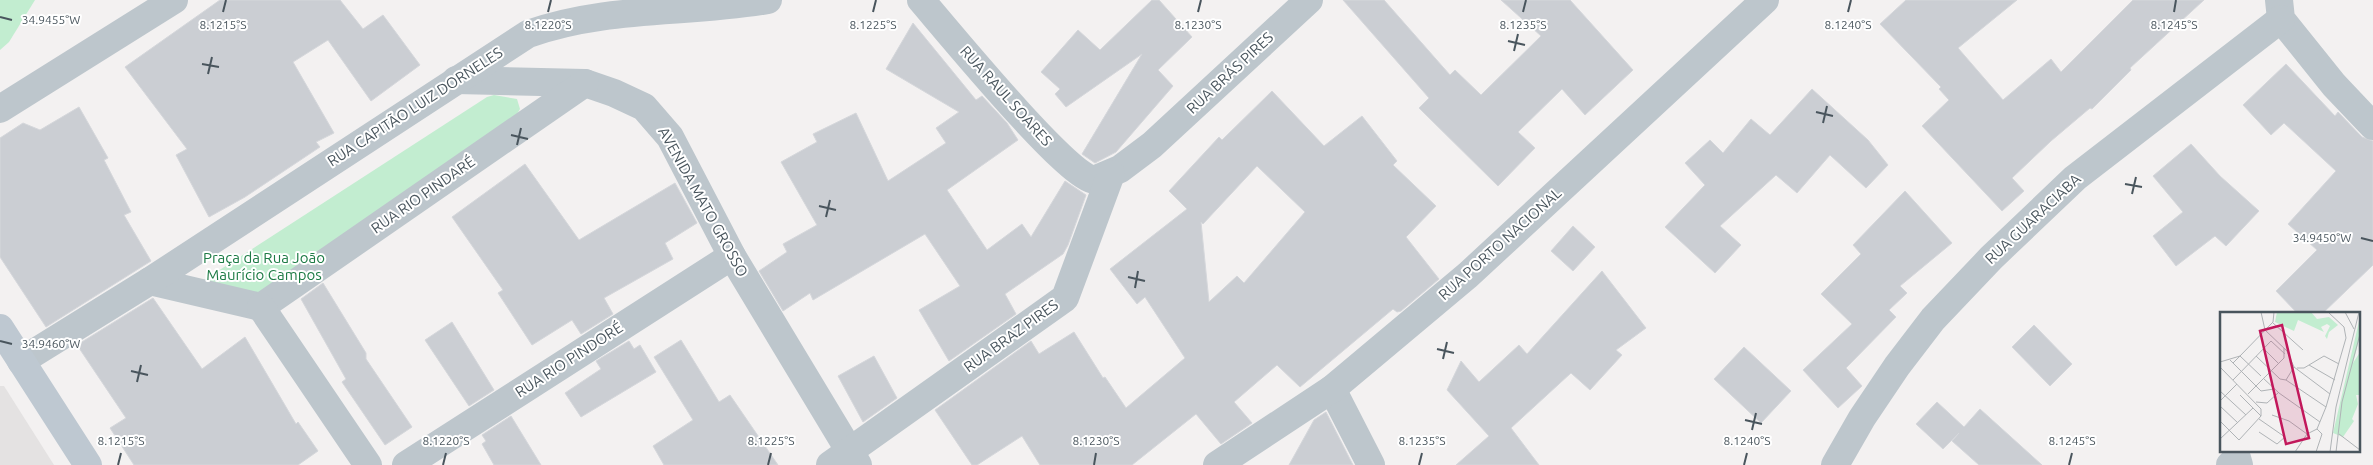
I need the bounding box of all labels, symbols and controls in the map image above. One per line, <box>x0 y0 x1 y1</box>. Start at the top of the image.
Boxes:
text: 34.9455°W <box>22 13 80 26</box>
text: 8.1215°S <box>200 18 246 31</box>
text: 8.1220°S <box>525 18 571 31</box>
text: 8.1225°S <box>850 18 896 31</box>
text: 8.1230°S <box>1175 18 1221 31</box>
text: 8.1235°S <box>1500 18 1546 31</box>
text: 8.1240°S <box>1825 18 1871 31</box>
text: 8.1245°S <box>2151 18 2197 31</box>
street label: RUA BRÁS PIRES <box>1183 28 1276 117</box>
street label: RUA RAUL SOARES <box>957 42 1056 149</box>
street label: RUA CAPITÃO LUIZ DORNELES <box>324 43 506 170</box>
street label: AVENIDA MATO GROSSO <box>655 124 752 280</box>
street label: RUA RIO PINDARÉ <box>368 152 478 237</box>
street label: RUA GUARACIABA <box>1981 170 2084 267</box>
street label: RUA PORTO NACIONAL <box>1435 184 1565 303</box>
text: 34.9450°W <box>2293 231 2351 244</box>
park label: Praça da Rua João Maurício Campos <box>203 249 325 283</box>
street label: RUA BRAZ PIRES <box>960 296 1061 376</box>
inset map <box>2220 312 2360 452</box>
street label: RUA RIO PINDORÉ <box>512 319 626 401</box>
text: 34.9460°W <box>22 337 80 350</box>
text: 8.1215°S <box>98 434 144 447</box>
text: 8.1220°S <box>423 434 469 447</box>
text: 8.1225°S <box>748 434 794 447</box>
text: 8.1230°S <box>1073 434 1119 447</box>
text: 8.1235°S <box>1399 434 1445 447</box>
text: 8.1240°S <box>1724 434 1770 447</box>
text: 8.1245°S <box>2049 434 2095 447</box>

